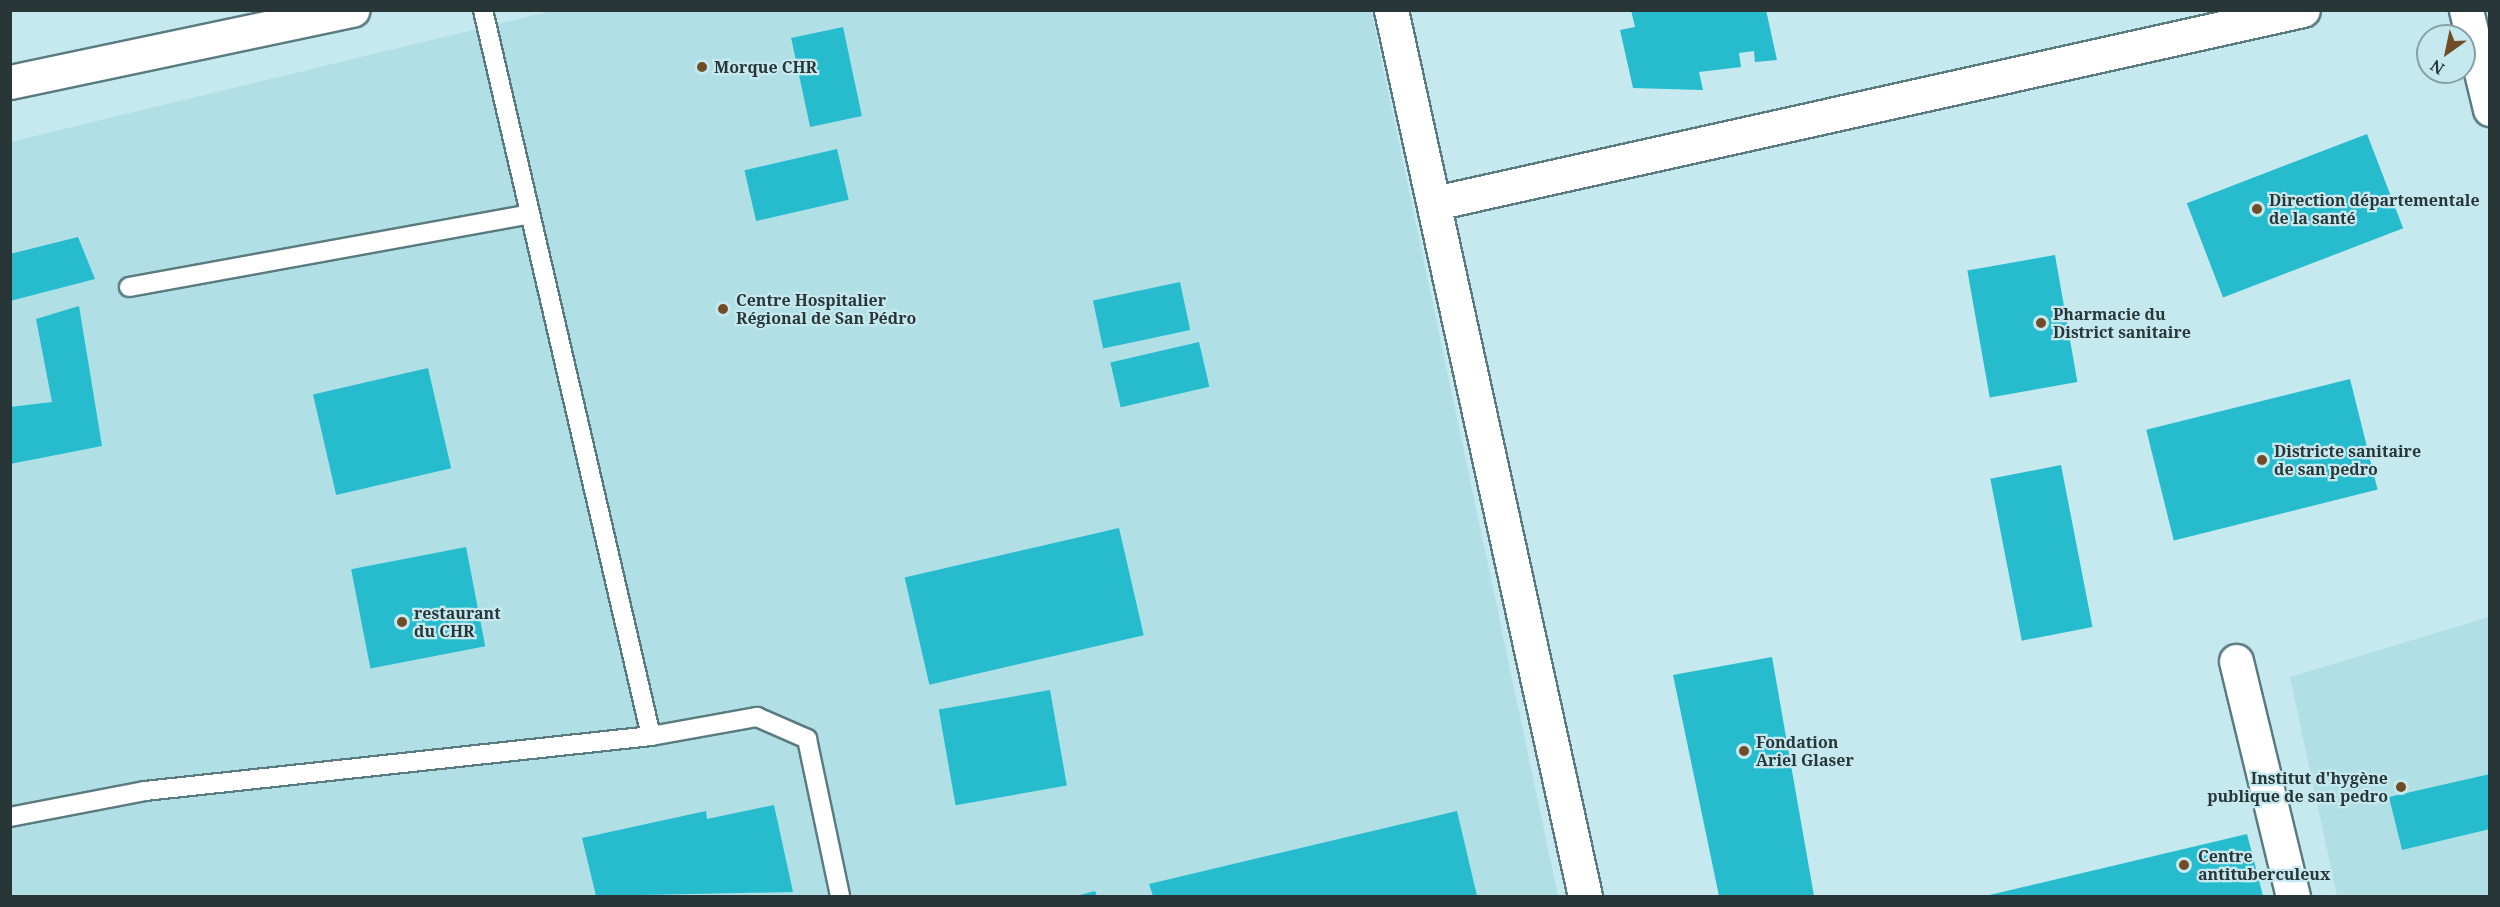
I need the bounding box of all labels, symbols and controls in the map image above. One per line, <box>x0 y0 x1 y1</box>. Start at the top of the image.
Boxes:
north arrow <box>2416 24 2476 84</box>
text: N <box>2426 55 2449 80</box>
place label: Morque CHR <box>714 57 817 77</box>
marker: Morque CHR <box>695 60 709 74</box>
place label: Direction départementale de la santé <box>2269 190 2480 228</box>
marker: Direction départementale de la santé <box>2250 202 2264 216</box>
place label: Centre Hospitalier Régional de San Pédro <box>736 290 916 328</box>
marker: Centre Hospitalier Régional de San Pédro <box>714 300 732 318</box>
place label: Pharmacie du District sanitaire <box>2053 304 2191 342</box>
marker: Pharmacie du District sanitaire <box>2034 316 2048 330</box>
place label: Districte sanitaire de san pedro <box>2274 441 2421 479</box>
marker: Districte sanitaire de san pedro <box>2255 453 2269 467</box>
place label: restaurant du CHR <box>414 603 501 641</box>
marker: restaurant du CHR <box>395 615 409 629</box>
place label: Fondation Ariel Glaser <box>1756 732 1854 770</box>
marker: Fondation Ariel Glaser <box>1737 744 1751 758</box>
place label: Institut d'hygène publique de san pedro <box>2207 768 2388 806</box>
marker: Institut d'hygène publique de san pedro <box>2392 778 2410 796</box>
place label: Centre antituberculeux <box>2198 846 2330 884</box>
marker: Centre antituberculeux <box>2175 856 2193 874</box>

